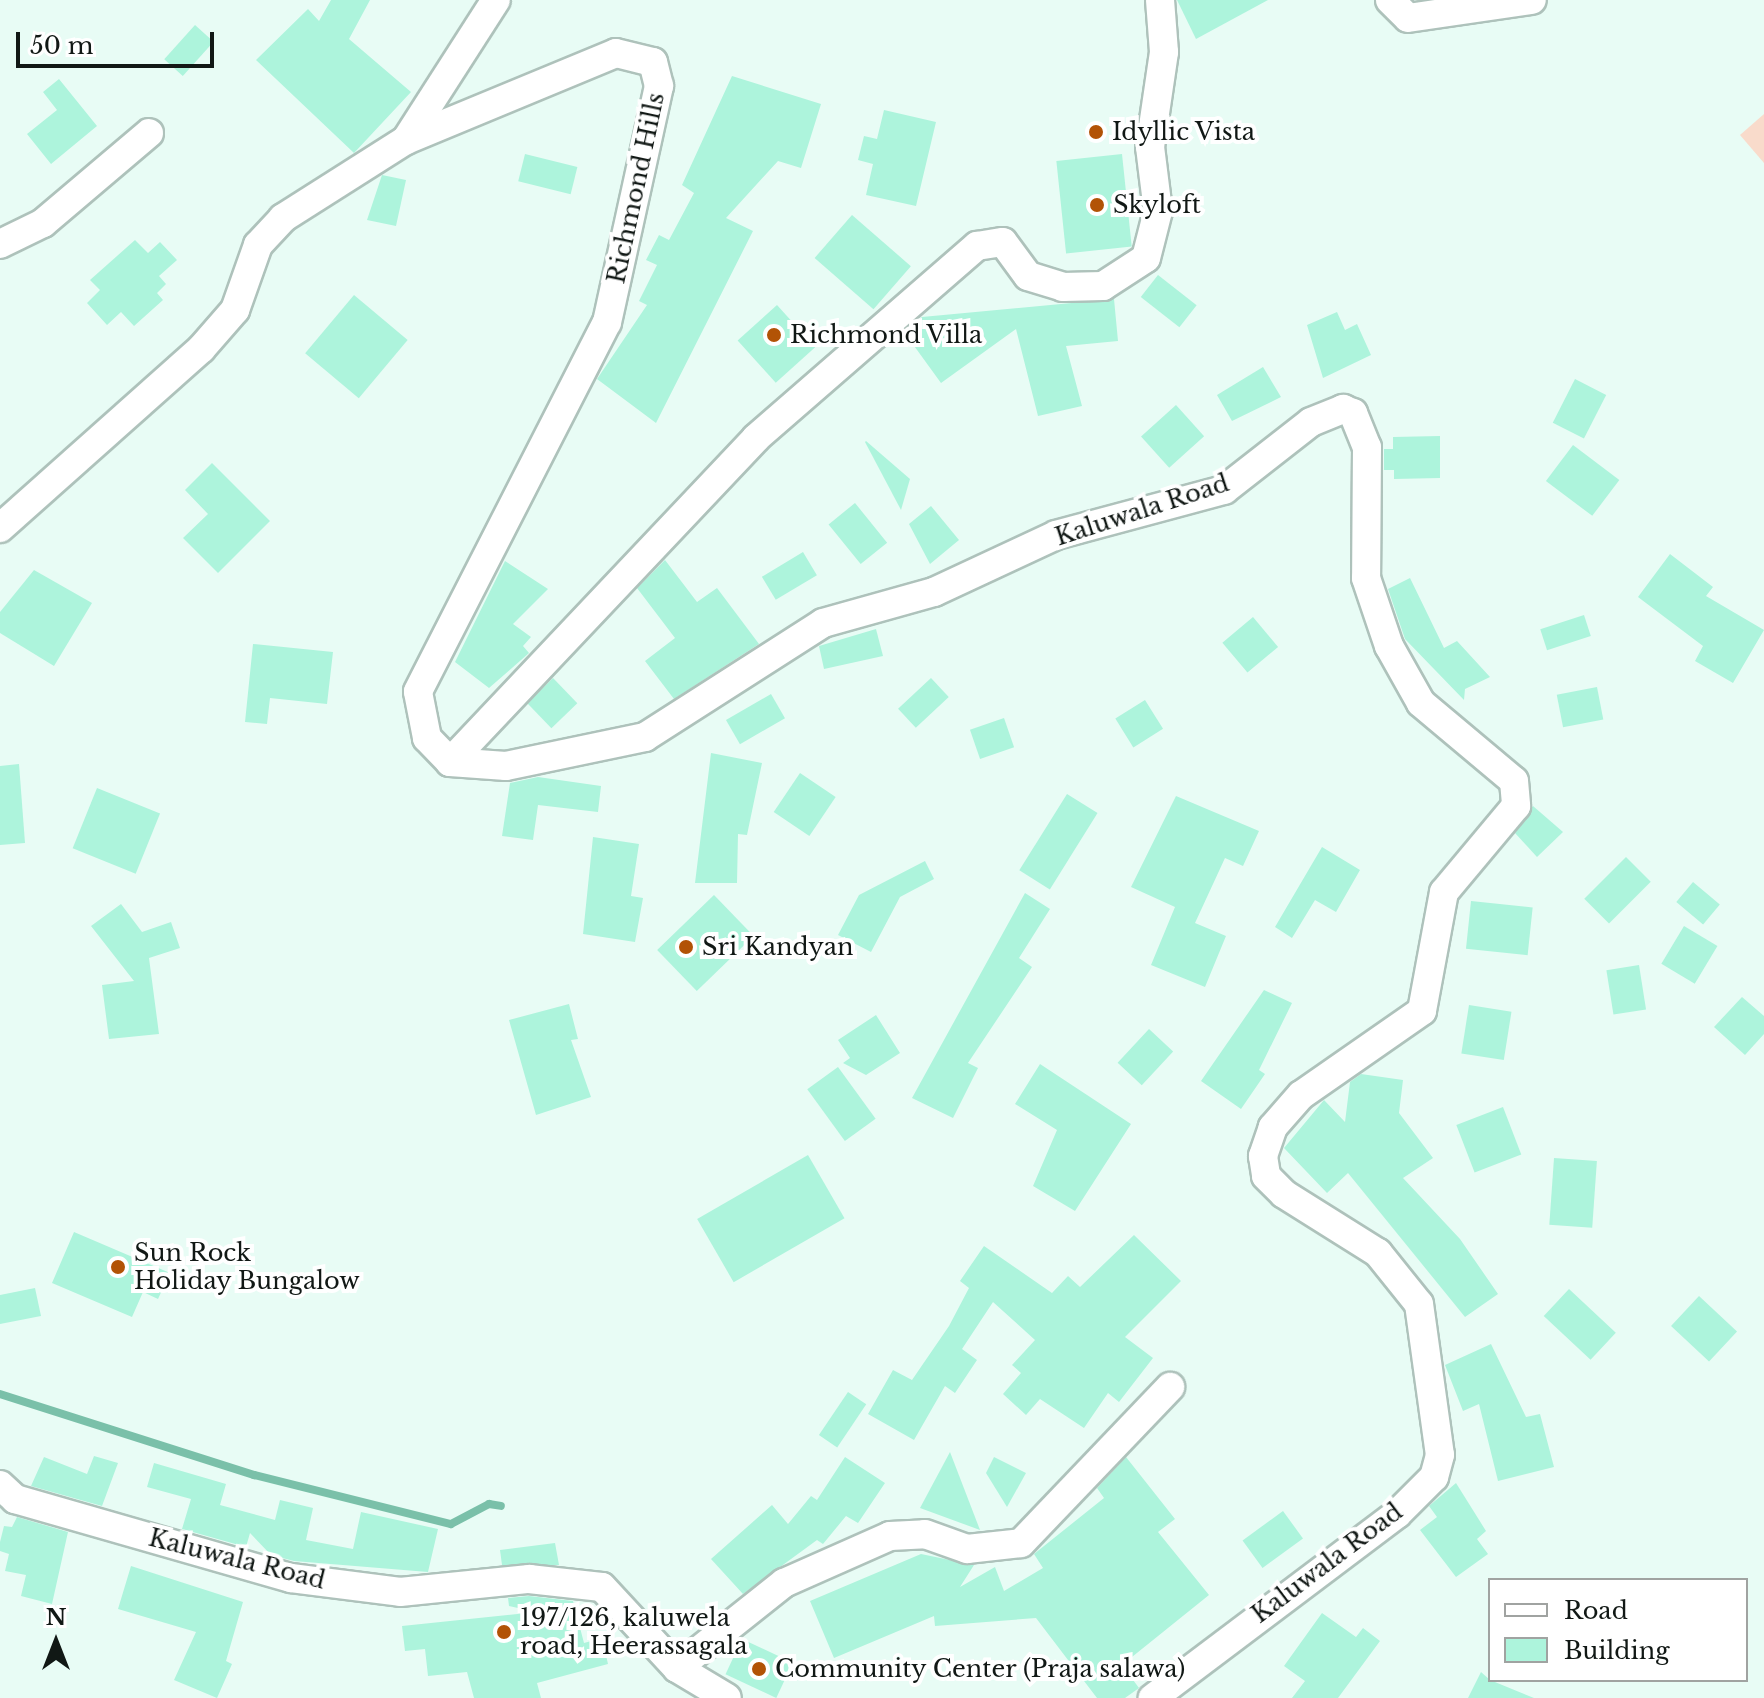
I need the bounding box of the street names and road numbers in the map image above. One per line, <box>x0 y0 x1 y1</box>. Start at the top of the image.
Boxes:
street label: Richmond Hills <box>602 90 670 286</box>
street label: Kaluwala Road <box>1051 468 1233 552</box>
street label: Kaluwala Road <box>1246 1497 1408 1629</box>
street label: Kaluwala Road <box>146 1523 328 1595</box>

